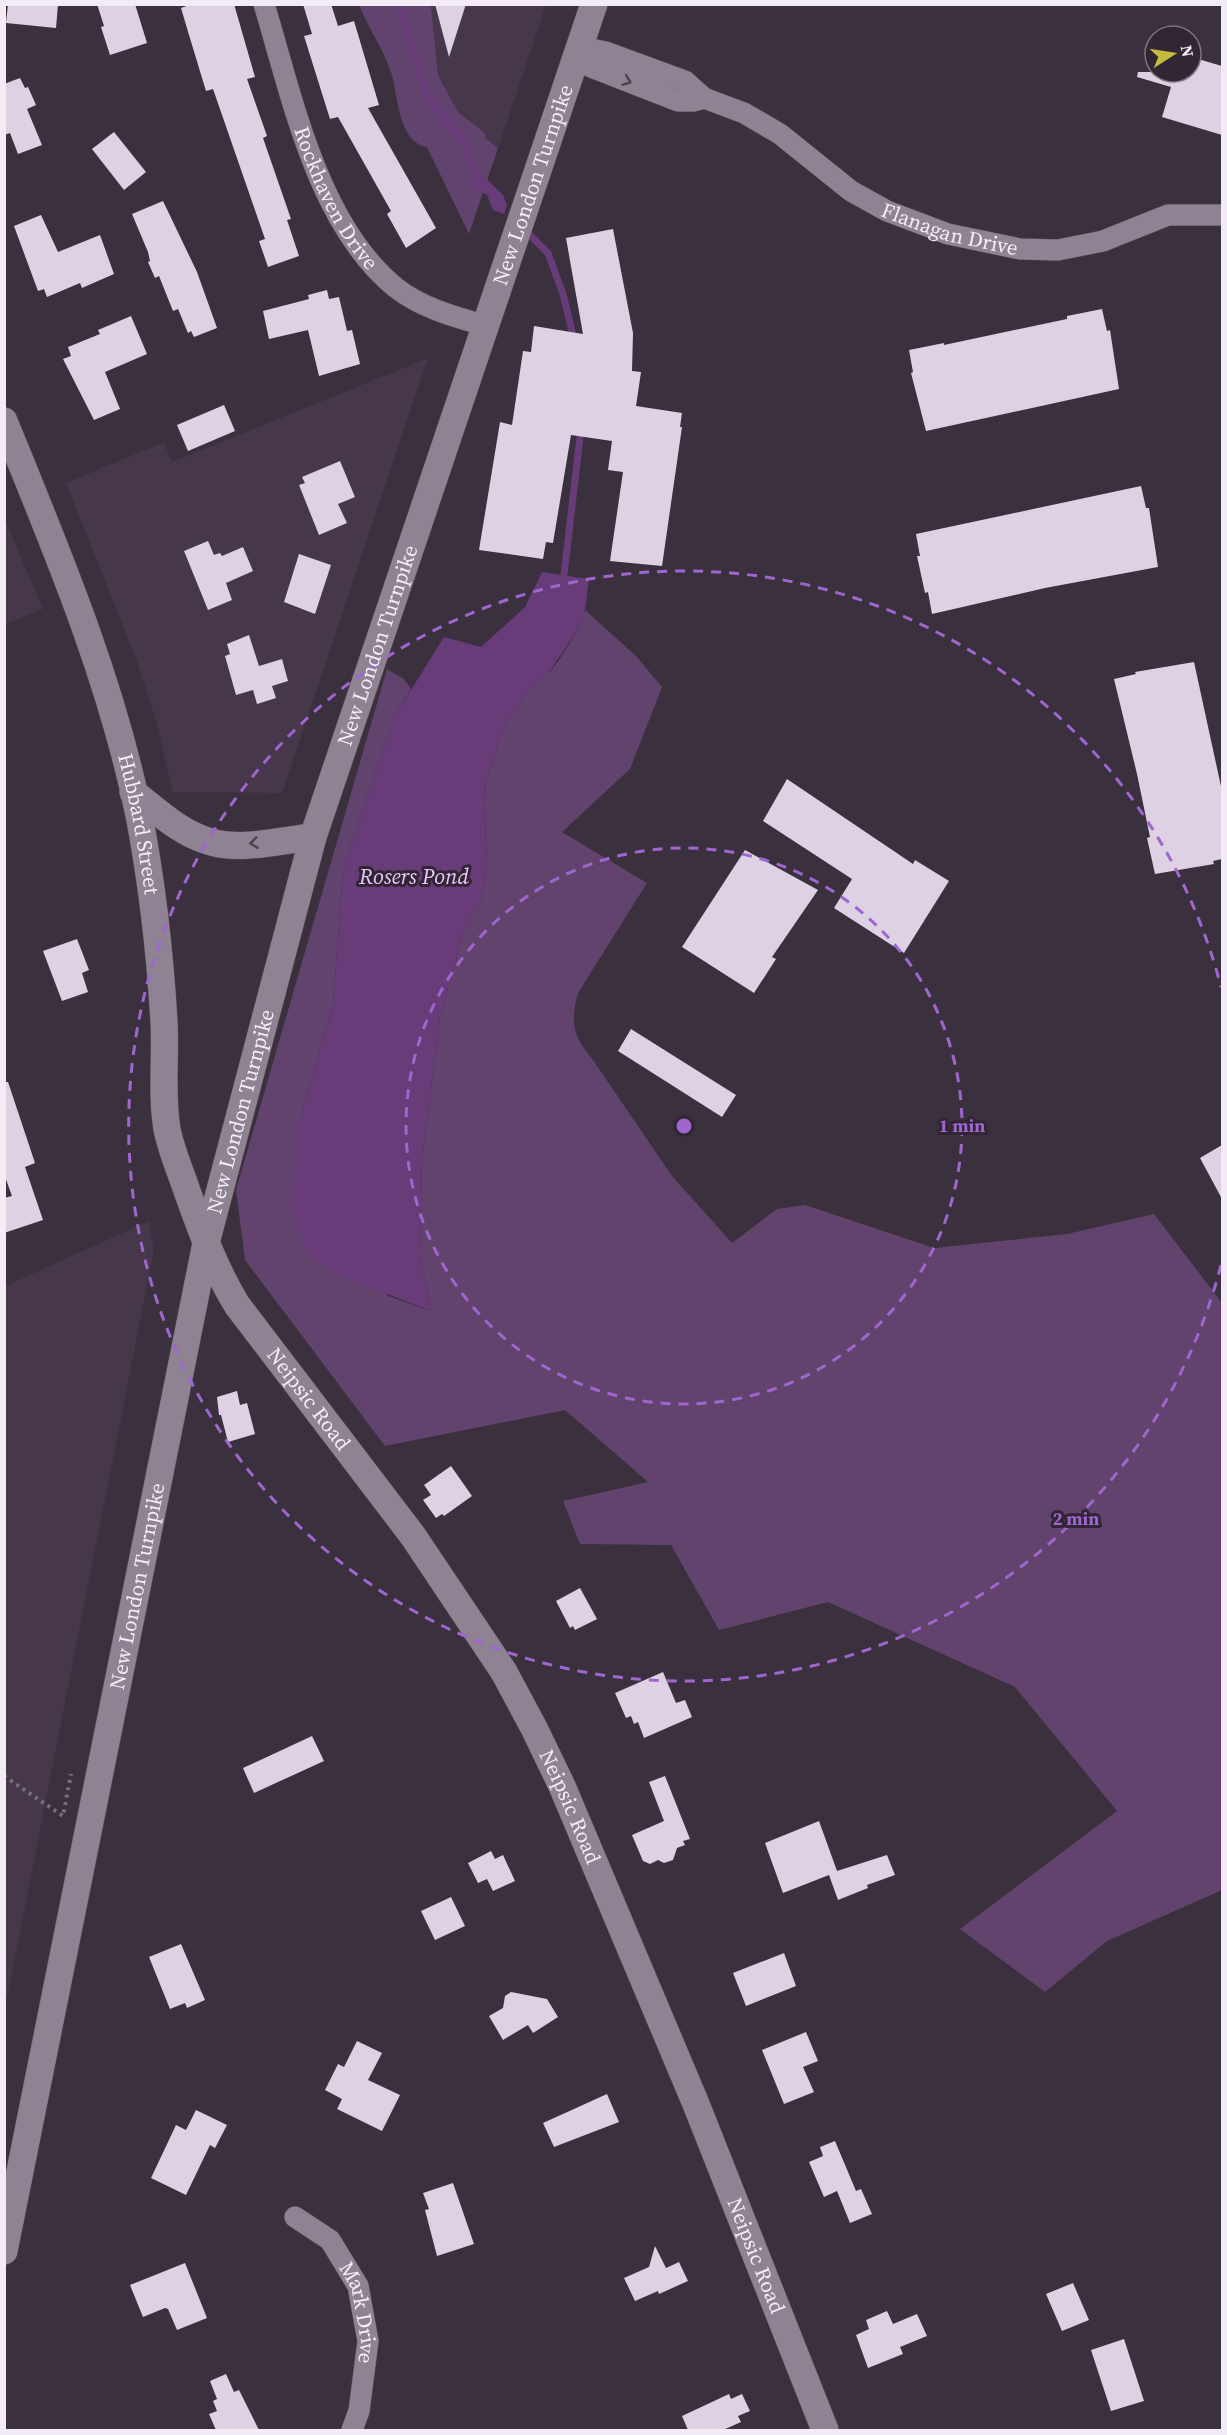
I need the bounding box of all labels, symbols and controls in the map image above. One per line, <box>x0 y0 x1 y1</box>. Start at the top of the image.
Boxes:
north arrow <box>1143 24 1203 84</box>
text: N <box>1176 43 1200 59</box>
one-way arrow <box>621 74 632 87</box>
street label: New London Turnpike <box>485 81 580 289</box>
street label: Rockhaven Drive <box>287 123 385 276</box>
street label: Flanagan Drive <box>877 195 1021 262</box>
street label: New London Turnpike <box>330 541 424 750</box>
street label: Hubbard Street <box>111 750 167 896</box>
one-way arrow <box>250 836 259 849</box>
water label: Rosers Pond <box>358 861 469 891</box>
street label: New London Turnpike <box>199 1006 281 1217</box>
text: 1 min <box>939 1113 985 1138</box>
centre of rings <box>674 1116 694 1136</box>
street label: Neipsic Road <box>260 1341 358 1456</box>
street label: New London Turnpike <box>102 1480 172 1692</box>
text: 2 min <box>1053 1506 1099 1531</box>
street label: Neipsic Road <box>532 1744 608 1868</box>
street label: Neipsic Road <box>720 2193 793 2318</box>
street label: Mark Drive <box>332 2256 383 2366</box>

